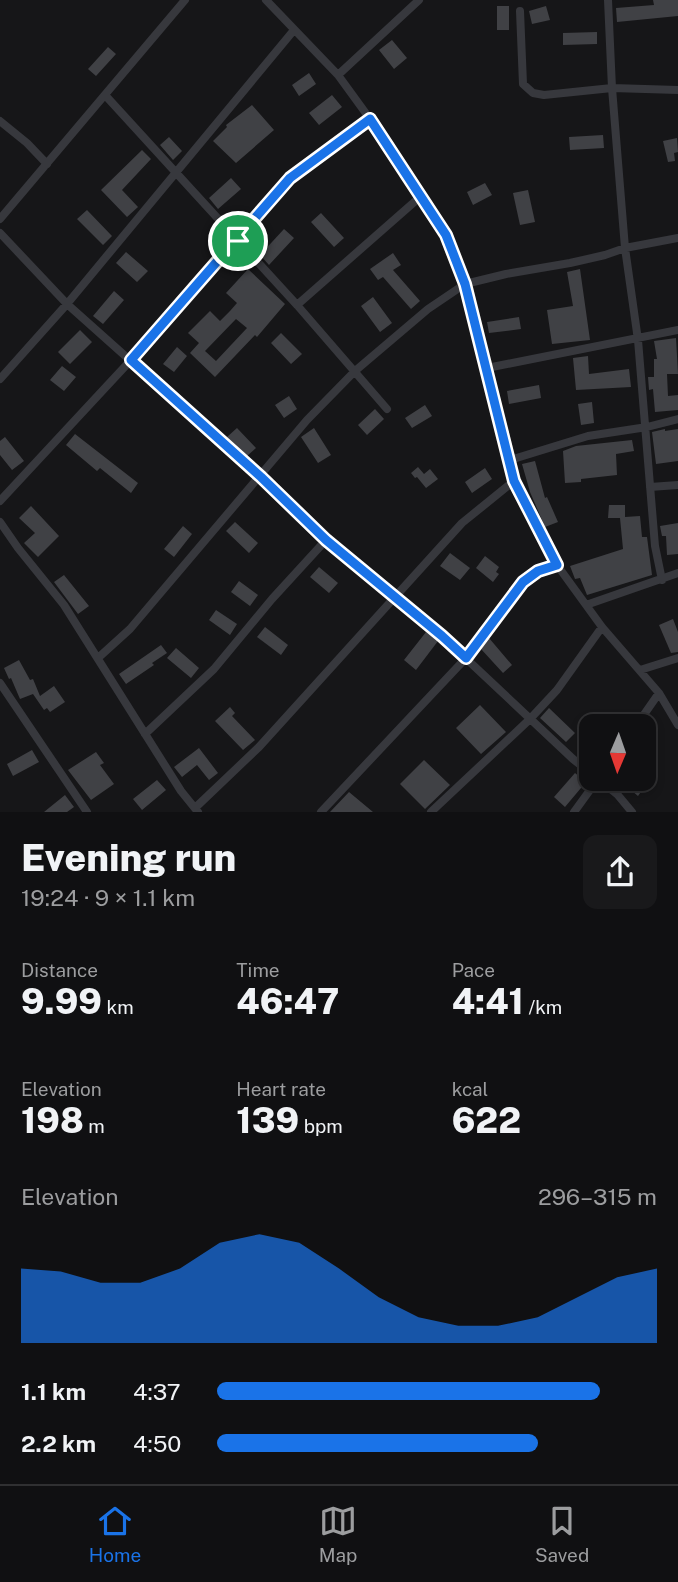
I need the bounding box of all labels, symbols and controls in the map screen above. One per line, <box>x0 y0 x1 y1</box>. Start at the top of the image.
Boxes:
pin <box>208 211 268 271</box>
icon: arrive <box>219 222 257 260</box>
north arrow <box>579 714 656 791</box>
map controls <box>579 714 656 791</box>
text: Evening run <box>21 835 236 880</box>
button: share <box>583 835 657 909</box>
text: 19:24 · 9 × 1.1 km <box>21 884 195 911</box>
text: Distance <box>21 959 98 981</box>
text: Time <box>236 959 280 981</box>
text: Pace <box>452 959 495 981</box>
text: 9.99 <box>21 981 102 1022</box>
text: 46:47 <box>236 981 339 1022</box>
text: 4:41 <box>452 981 524 1022</box>
text: km <box>102 996 134 1018</box>
text: /km <box>524 996 562 1018</box>
text: Elevation <box>21 1078 102 1100</box>
text: Heart rate <box>236 1078 326 1100</box>
text: kcal <box>452 1078 488 1100</box>
text: 198 <box>21 1100 84 1141</box>
text: 139 <box>236 1100 299 1141</box>
text: 622 <box>452 1100 521 1141</box>
text: m <box>84 1115 105 1137</box>
text: bpm <box>299 1115 343 1137</box>
text: Elevation <box>21 1183 119 1210</box>
text: 296–315 m <box>538 1183 657 1210</box>
text: 1.1 km <box>21 1378 86 1405</box>
text: 4:37 <box>133 1378 181 1405</box>
text: 2.2 km <box>21 1430 96 1457</box>
text: 4:50 <box>133 1430 181 1457</box>
tab: Home <box>89 1502 141 1566</box>
tab: Map <box>319 1502 357 1566</box>
tab: Saved <box>535 1502 589 1566</box>

